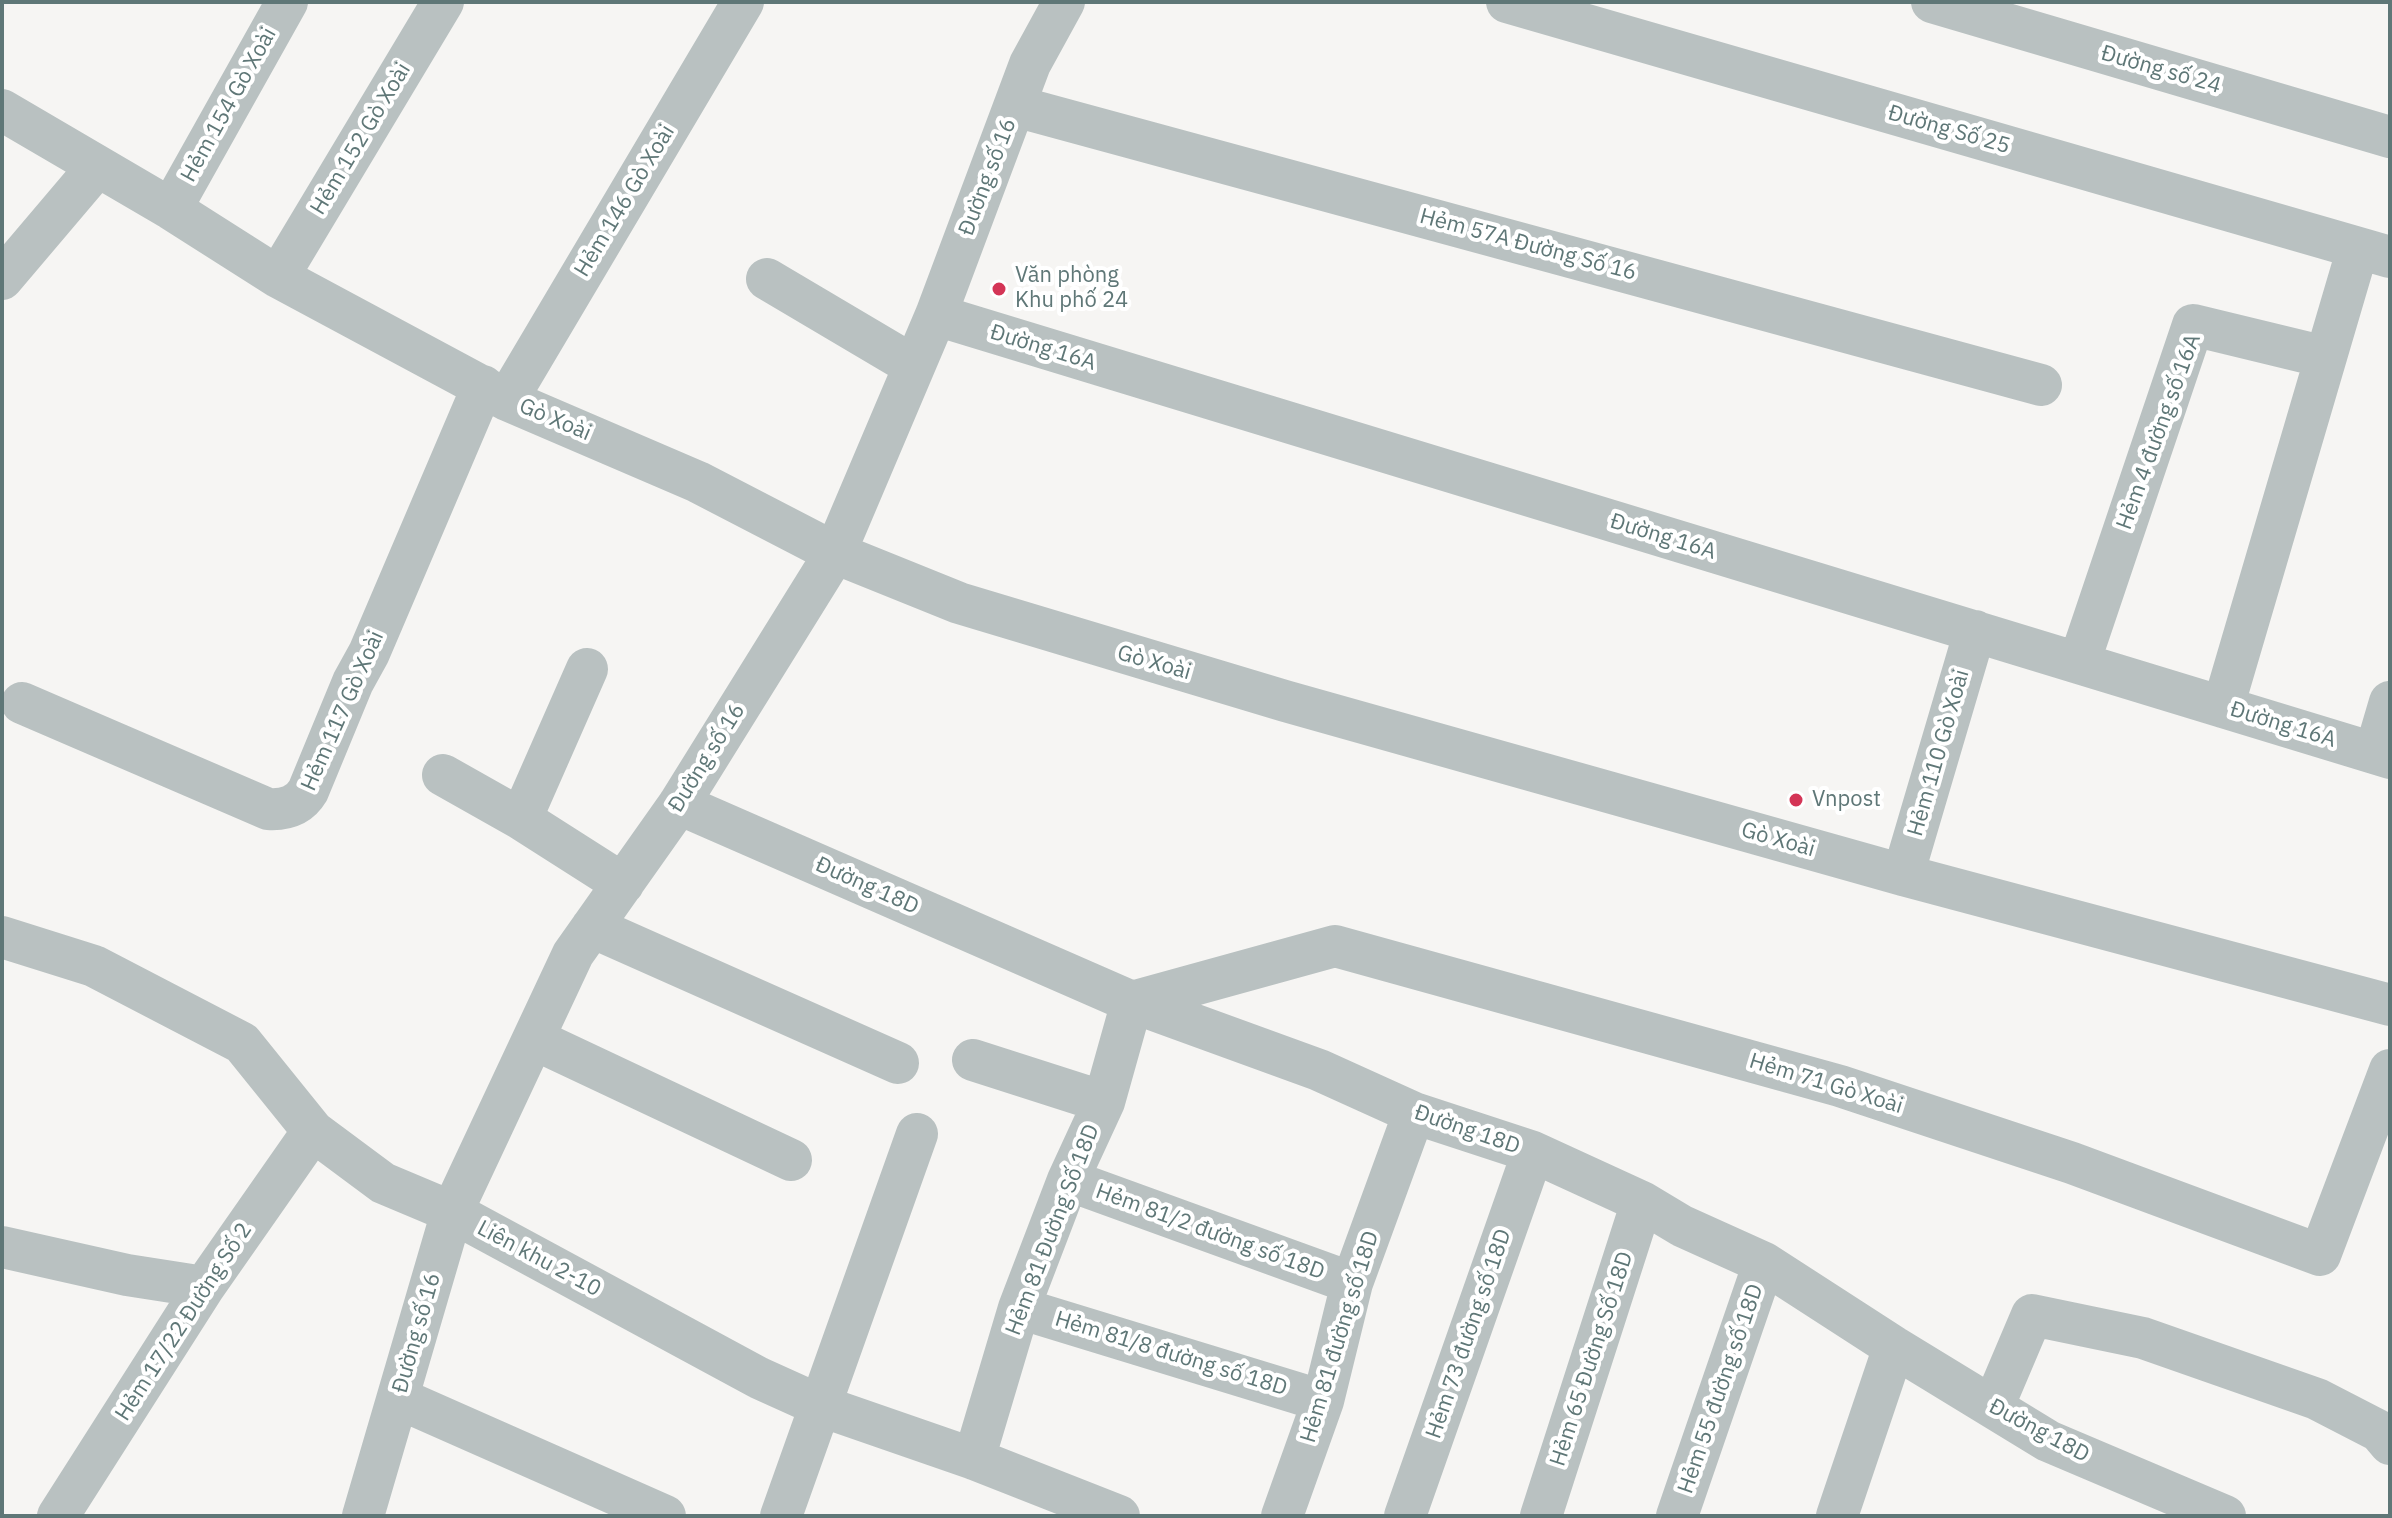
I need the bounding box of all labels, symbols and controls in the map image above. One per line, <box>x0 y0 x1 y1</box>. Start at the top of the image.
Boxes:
street label: Hẻm 154 Gò Xoài <box>176 23 282 187</box>
street label: Đường số 24 <box>2098 40 2224 100</box>
street label: Hẻm 152 Gò Xoài <box>305 58 417 220</box>
street label: Đường Số 25 <box>1885 100 2013 160</box>
street label: Đường số 16 <box>954 115 1022 239</box>
street label: Hẻm 146 Gò Xoài <box>569 120 681 282</box>
street label: Hẻm 57A Đường Số 16 <box>1417 203 1639 287</box>
place label: Văn phòng Khu phố 24 <box>1015 263 1128 314</box>
marker: Văn phòng Khu phố 24 <box>990 280 1008 298</box>
street label: Đường 16A <box>987 319 1099 377</box>
street label: Hẻm 4 đường số 16A <box>2111 331 2207 533</box>
street label: Gò Xoài <box>515 393 595 447</box>
street label: Đường 16A <box>1607 508 1719 566</box>
street label: Hẻm 117 Gò Xoài <box>296 627 390 795</box>
street label: Gò Xoài <box>1114 640 1194 686</box>
street label: Hẻm 110 Gò Xoài <box>1903 667 1975 839</box>
street label: Đường 16A <box>2227 696 2339 754</box>
street label: Đường số 16 <box>663 699 751 817</box>
place label: Vnpost <box>1812 787 1881 813</box>
marker: Vnpost <box>1787 791 1805 809</box>
street label: Gò Xoài <box>1738 817 1818 863</box>
street label: Đường 18D <box>811 852 923 920</box>
street label: Hẻm 71 Gò Xoài <box>1746 1048 1906 1120</box>
street label: Đường 18D <box>1411 1100 1523 1160</box>
street label: Hẻm 81 Đường Số 18D <box>1001 1121 1105 1339</box>
street label: Hẻm 81/2 đường số 18D <box>1092 1178 1328 1286</box>
street label: Liên khu 2-10 <box>473 1215 605 1303</box>
street label: Hẻm 17/22 Đường Số 2 <box>110 1218 258 1426</box>
street label: Hẻm 73 đường số 18D <box>1421 1226 1517 1442</box>
street label: Hẻm 81 đường số 18D <box>1295 1228 1385 1446</box>
street label: Hẻm 65 Đường Số 18D <box>1545 1248 1639 1470</box>
street label: Đường số 16 <box>387 1270 447 1396</box>
street label: Hẻm 55 đường số 18D <box>1673 1281 1769 1497</box>
street label: Hẻm 81/8 đường số 18D <box>1052 1306 1290 1402</box>
street label: Đường 18D <box>1984 1393 2094 1469</box>

